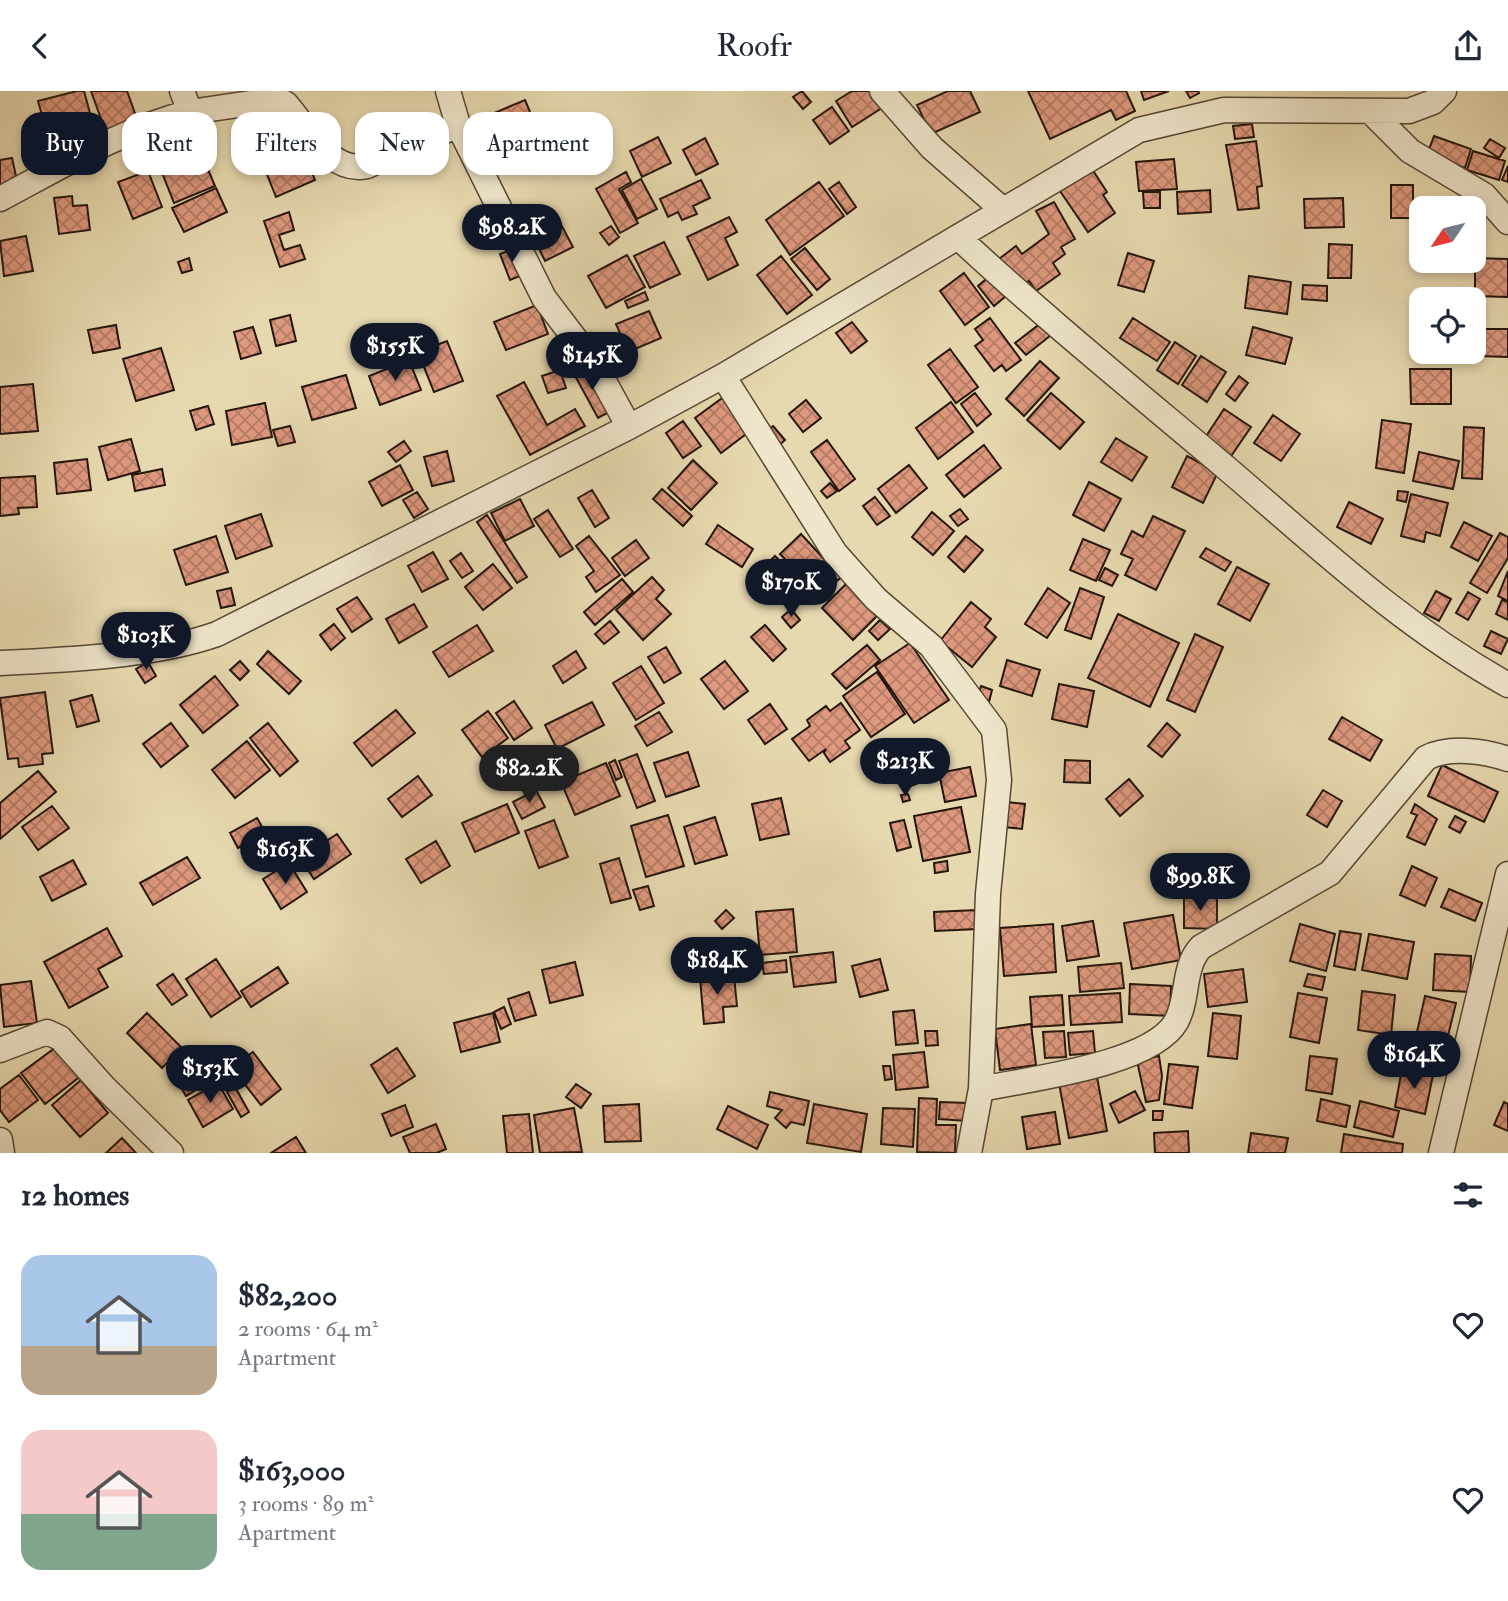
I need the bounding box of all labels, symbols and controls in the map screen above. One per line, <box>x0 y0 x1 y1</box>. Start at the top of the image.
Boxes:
text: Roofr <box>716 26 792 66</box>
icon: back <box>21 27 59 65</box>
icon: share <box>1449 27 1487 65</box>
chip: Buy <box>21 112 108 175</box>
chip: Rent <box>122 112 217 175</box>
chip: Filters <box>231 112 341 175</box>
chip: New <box>355 112 449 175</box>
chip: Apartment <box>463 112 613 175</box>
north arrow <box>1409 196 1486 273</box>
map controls <box>1409 196 1486 364</box>
pin: $98.2K <box>455 205 569 264</box>
text: $98.2K <box>478 212 546 241</box>
button: locate <box>1409 287 1486 364</box>
pin: $155K <box>346 323 444 383</box>
text: $155K <box>366 331 424 360</box>
pin: $145K <box>543 333 641 392</box>
text: $145K <box>562 340 622 369</box>
pin: $170K <box>742 559 840 619</box>
text: $170K <box>761 567 821 596</box>
pin: $103K <box>97 613 195 672</box>
text: $103K <box>117 620 175 649</box>
pin: $213K <box>856 739 954 798</box>
pin: $82.2K <box>472 745 586 805</box>
text: $213K <box>876 746 934 775</box>
text: $82.2K <box>495 753 563 782</box>
pin: $163K <box>236 827 334 886</box>
text: $163K <box>256 834 314 863</box>
pin: $99.8K <box>1143 853 1257 913</box>
text: $99.8K <box>1166 861 1234 890</box>
pin: $184K <box>668 937 766 997</box>
text: $184K <box>687 945 747 974</box>
pin: $164K <box>1365 1031 1463 1091</box>
text: $164K <box>1383 1039 1445 1068</box>
pin: $153K <box>161 1045 259 1105</box>
text: $153K <box>182 1053 238 1082</box>
icon: filters <box>1449 1176 1487 1214</box>
text: 12 homes <box>21 1177 129 1214</box>
text: $82,200 <box>238 1277 337 1314</box>
icon: home <box>77 1283 161 1367</box>
icon: heart <box>1449 1306 1487 1344</box>
text: 2 rooms · 64 m² <box>238 1314 378 1343</box>
text: Apartment <box>238 1343 336 1372</box>
text: $163,000 <box>238 1452 345 1489</box>
icon: home <box>77 1458 161 1542</box>
icon: heart <box>1449 1481 1487 1519</box>
text: 3 rooms · 89 m² <box>238 1489 374 1518</box>
text: Apartment <box>238 1518 336 1547</box>

